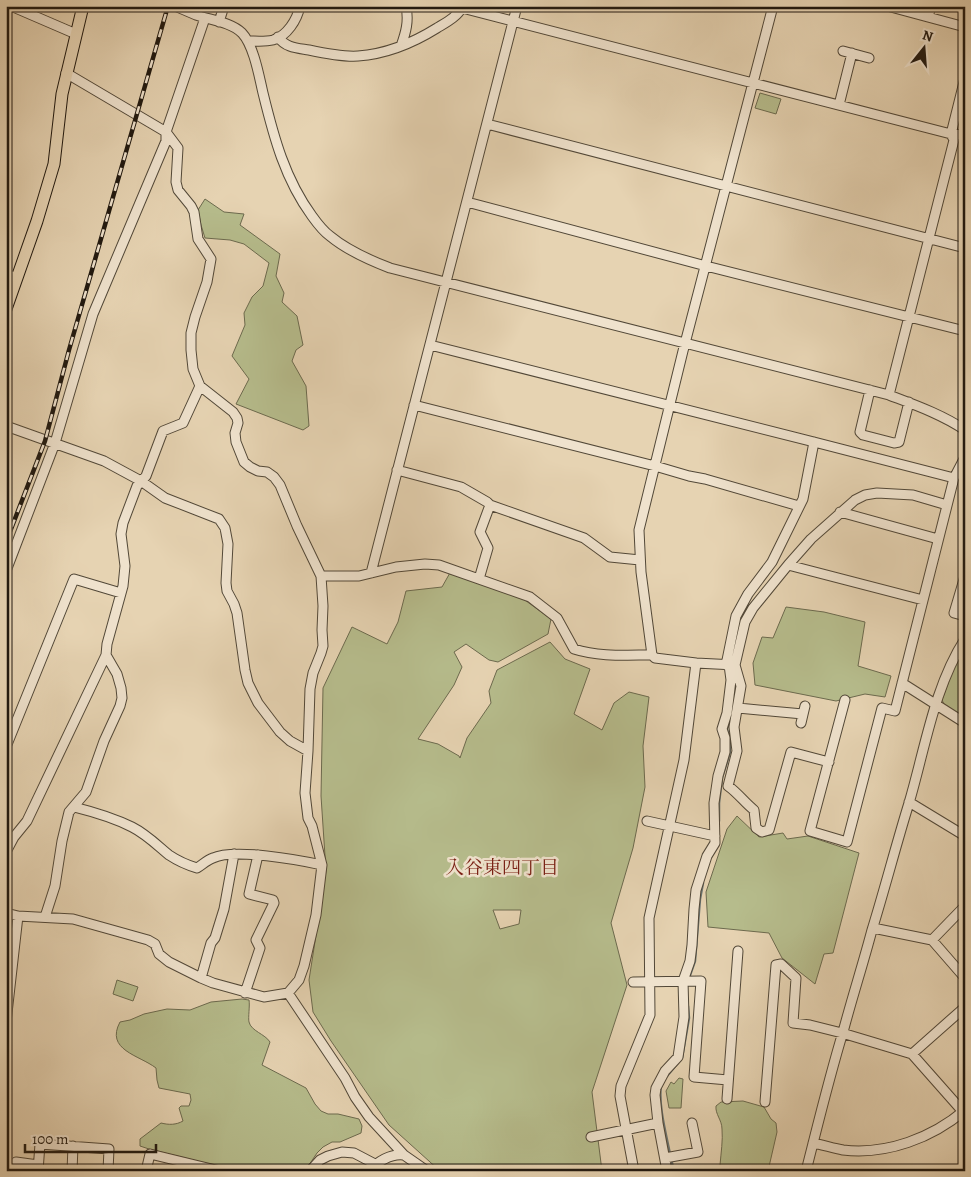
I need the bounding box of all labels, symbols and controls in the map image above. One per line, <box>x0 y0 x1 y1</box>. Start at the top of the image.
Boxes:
north arrow <box>898 22 948 72</box>
text: N <box>920 25 935 47</box>
district label: 入谷東四丁目 <box>445 855 559 881</box>
scale bar <box>25 1122 156 1154</box>
text: 100 m <box>32 1129 69 1149</box>

